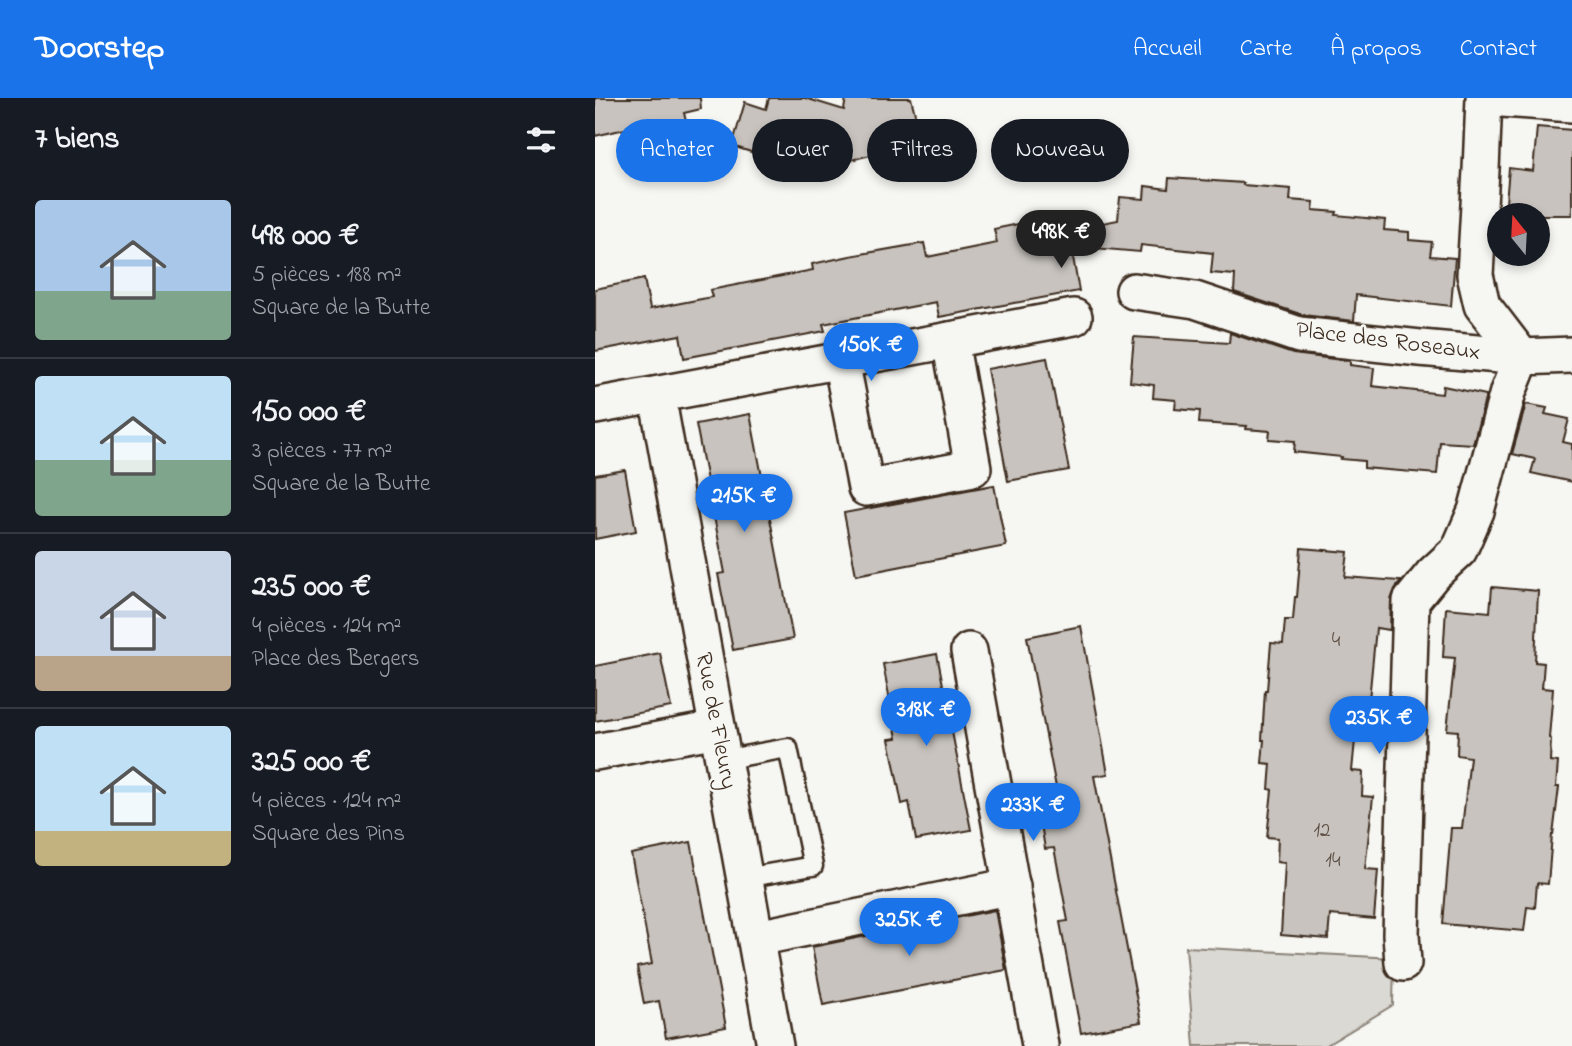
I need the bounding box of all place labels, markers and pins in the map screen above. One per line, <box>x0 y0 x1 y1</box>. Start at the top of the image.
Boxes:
pin: 498K € <box>1004 211 1118 270</box>
pin: 150K € <box>814 324 928 383</box>
pin: 215K € <box>687 474 801 534</box>
pin: 318K € <box>869 688 983 748</box>
pin: 235K € <box>1322 696 1436 756</box>
pin: 233K € <box>976 784 1090 843</box>
pin: 325K € <box>852 898 966 958</box>

